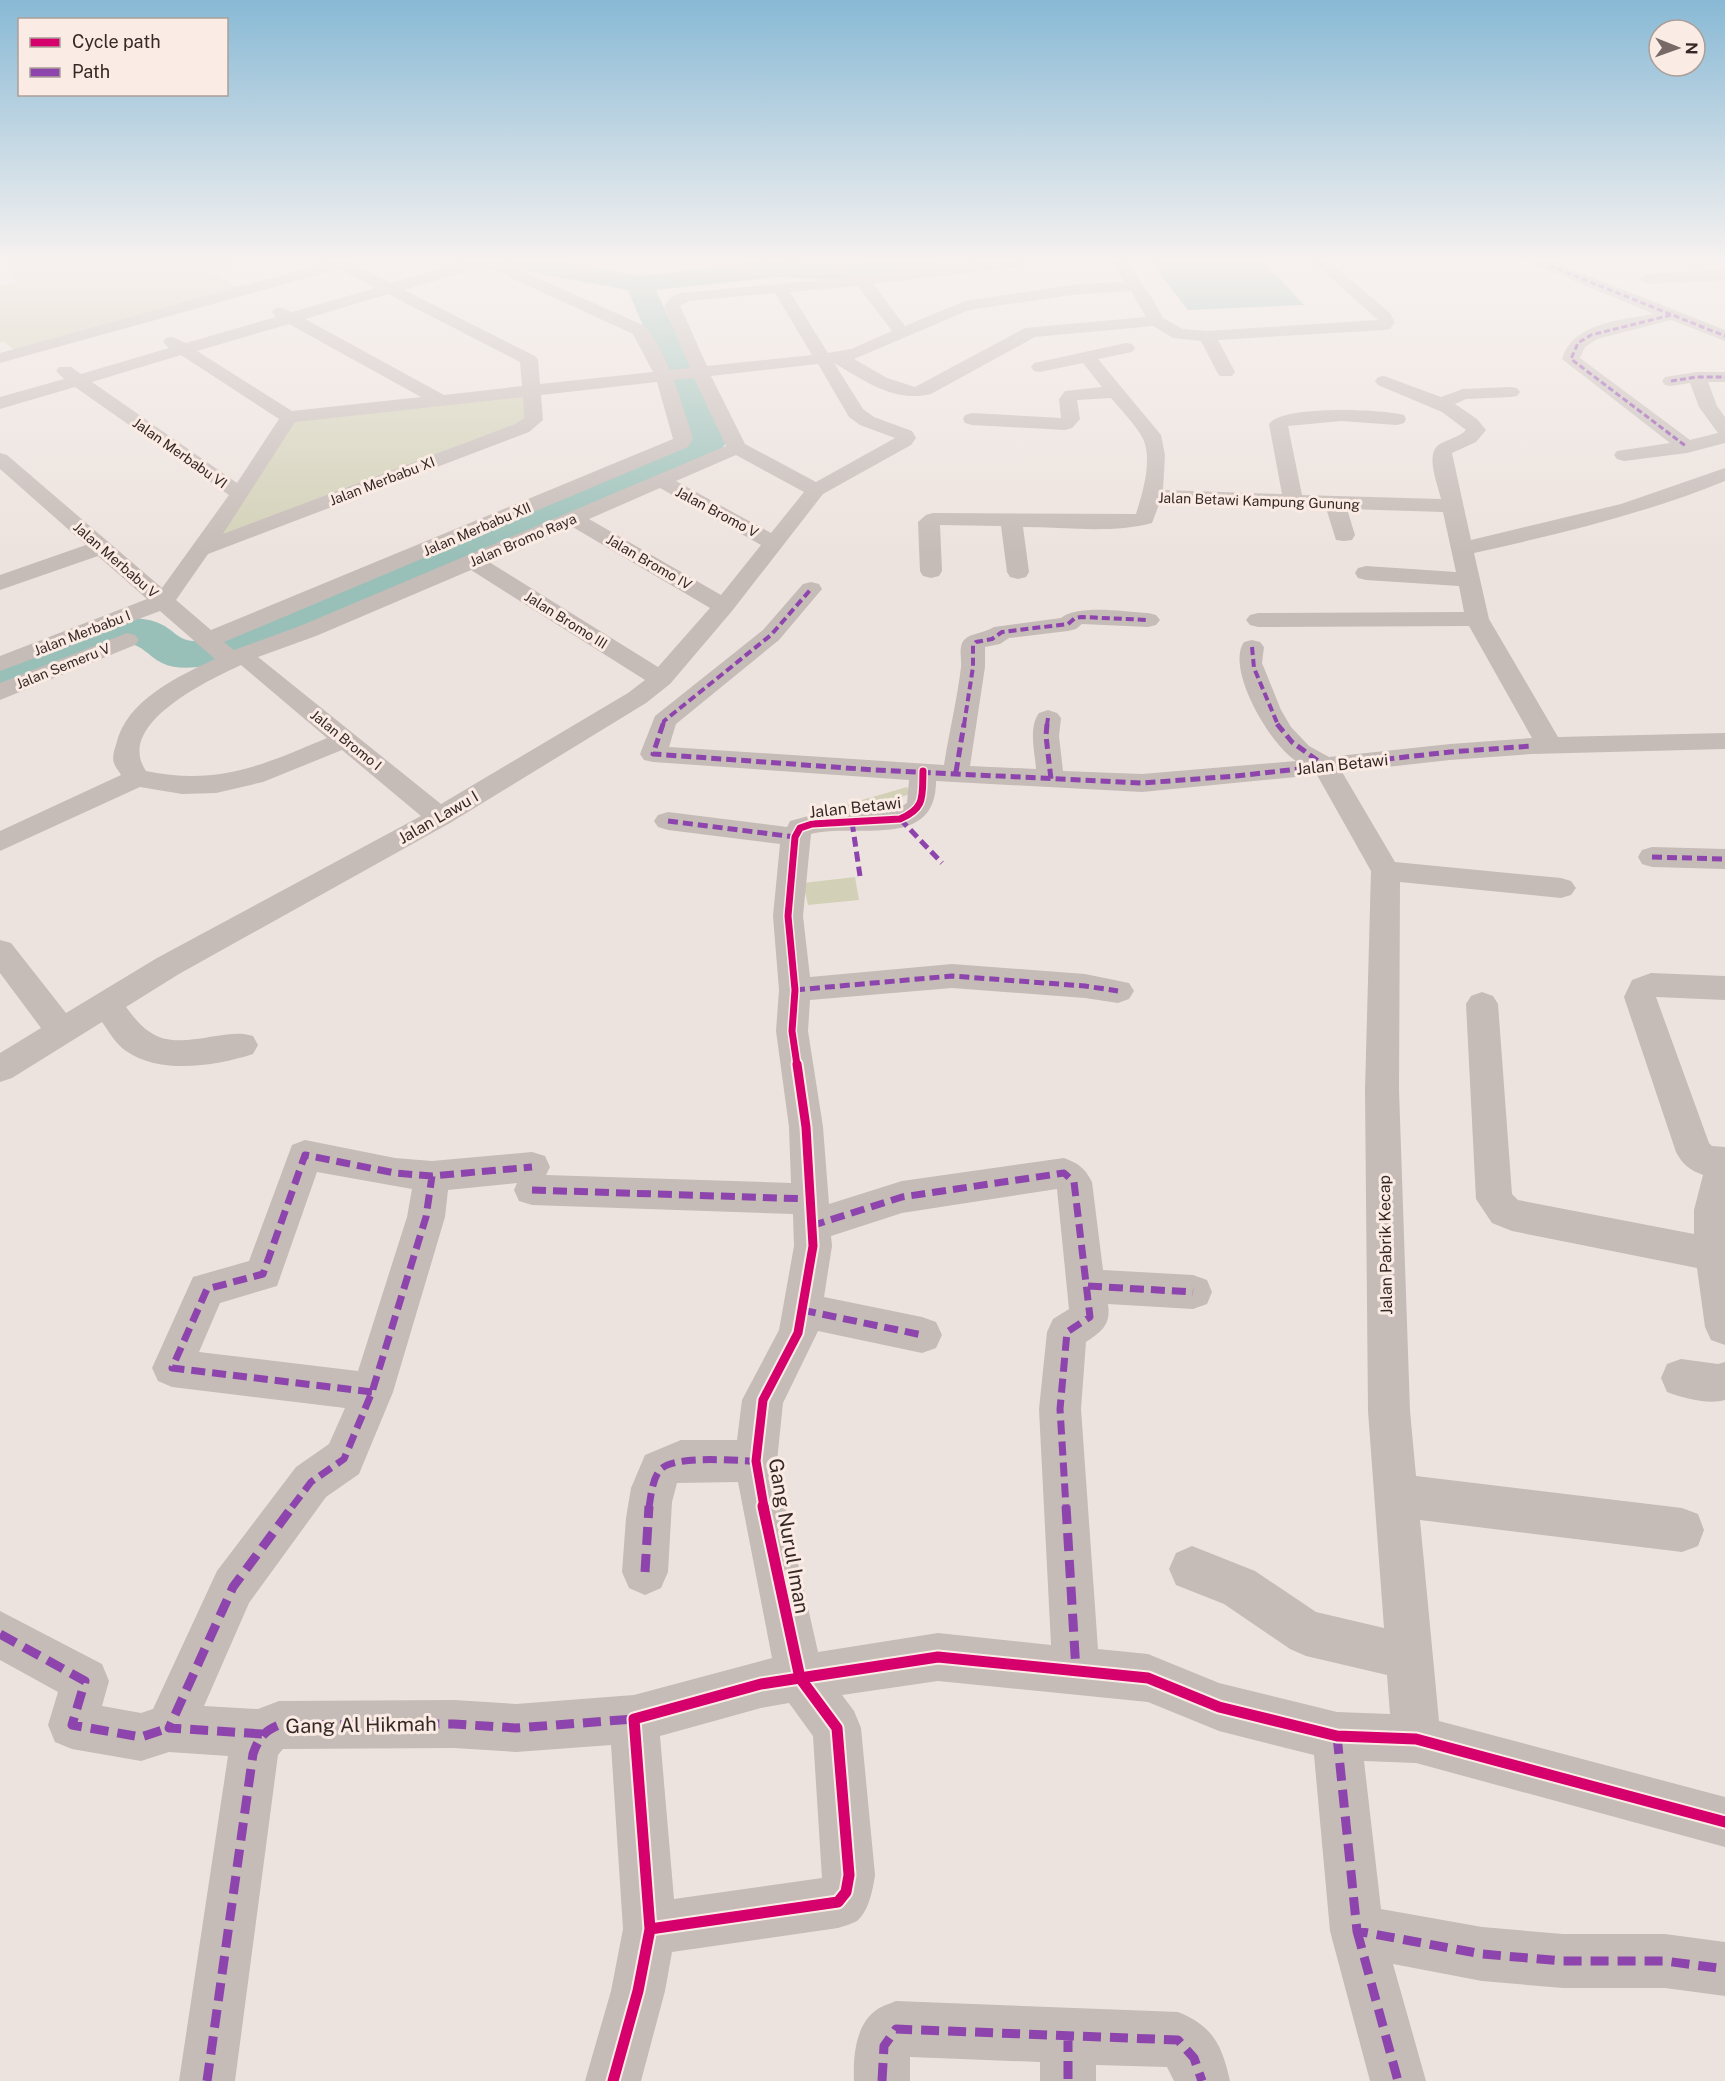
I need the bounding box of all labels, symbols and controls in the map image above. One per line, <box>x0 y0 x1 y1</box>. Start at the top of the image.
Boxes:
legend <box>18 18 228 96</box>
north arrow <box>1647 18 1707 78</box>
text: Cycle path <box>72 31 161 52</box>
text: N <box>1682 42 1701 55</box>
text: Path <box>72 61 110 82</box>
street label: Jalan Merbabu VI <box>130 415 230 491</box>
street label: Jalan Merbabu XI <box>327 454 437 508</box>
street label: Jalan Bromo V <box>673 483 762 541</box>
street label: Jalan Betawi Kampung Gunung <box>1158 489 1360 513</box>
street label: Jalan Merbabu XII <box>421 499 533 559</box>
street label: Jalan Bromo Raya <box>467 510 579 570</box>
street label: Jalan Merbabu V <box>70 519 162 602</box>
street label: Jalan Bromo IV <box>603 531 695 593</box>
street label: Jalan Bromo III <box>522 588 610 652</box>
street label: Jalan Merbabu I <box>31 607 133 659</box>
street label: Jalan Semeru V <box>14 640 113 692</box>
street label: Jalan Bromo I <box>307 707 385 773</box>
street label: Jalan Betawi <box>1295 750 1389 779</box>
street label: Jalan Lawu I <box>395 787 482 848</box>
street label: Jalan Betawi <box>808 793 902 822</box>
street label: Jalan Pabrik Kecap <box>1375 1175 1396 1315</box>
street label: Gang Nurul Iman <box>764 1456 814 1616</box>
street label: Gang Al Hikmah <box>285 1712 437 1738</box>

